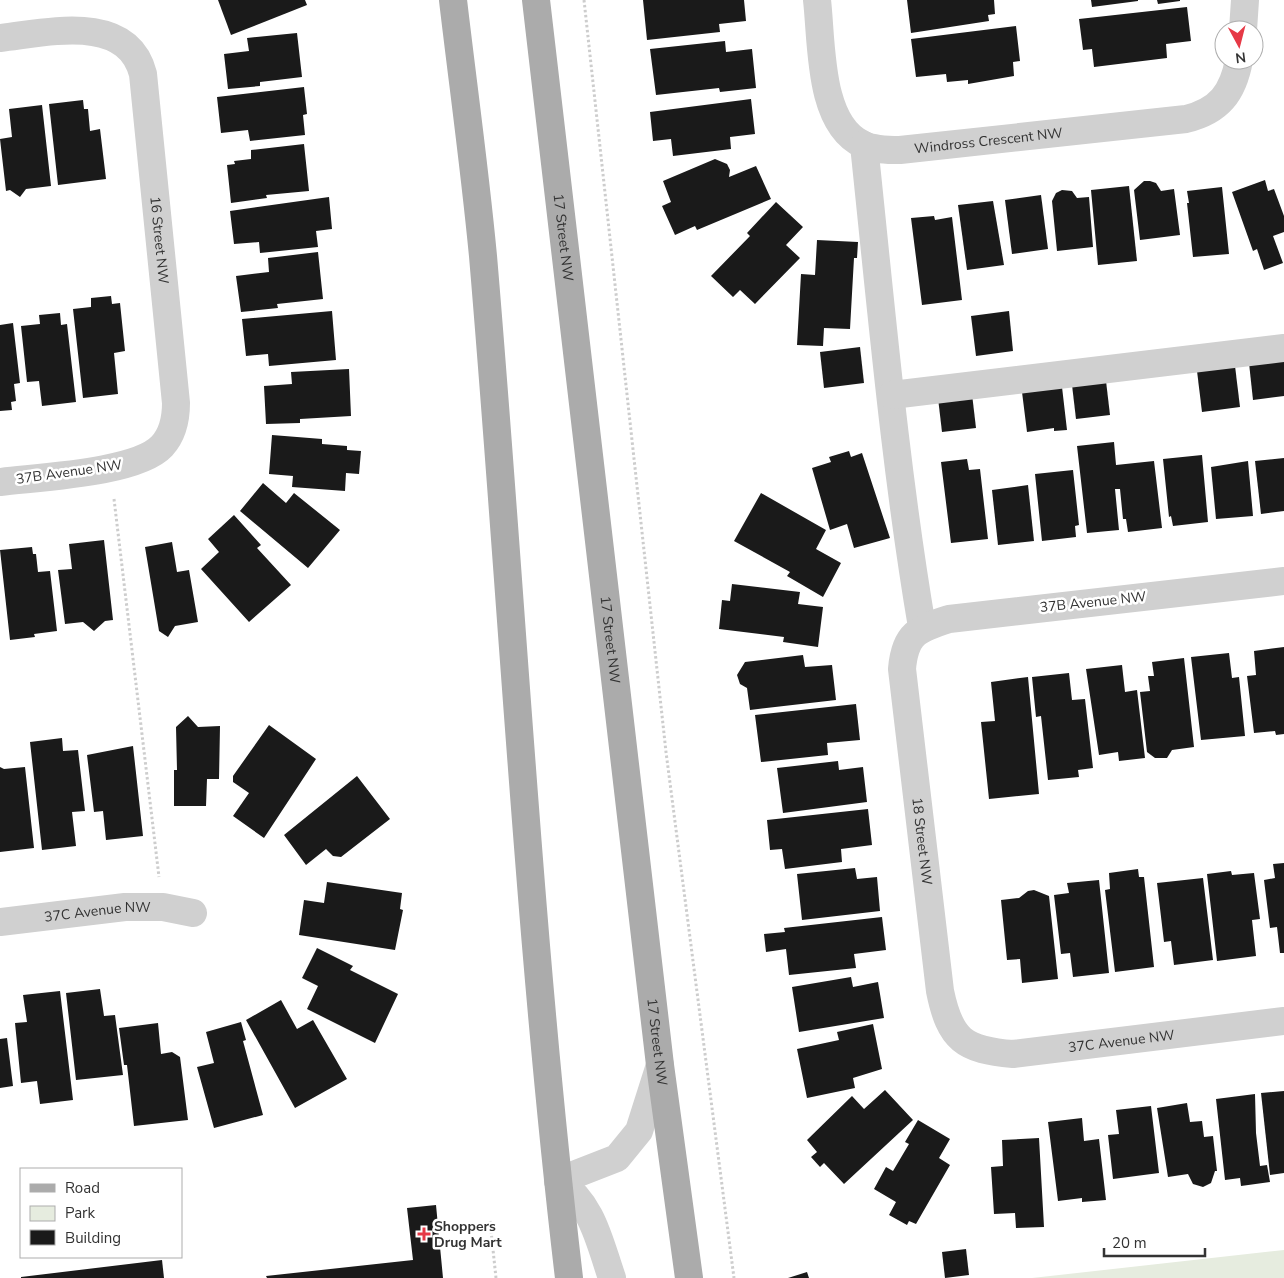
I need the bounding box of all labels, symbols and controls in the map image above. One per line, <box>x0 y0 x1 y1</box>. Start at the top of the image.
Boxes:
north arrow <box>1214 20 1264 70</box>
text: N <box>1234 47 1247 67</box>
street label: Windross Crescent NW <box>913 123 1064 158</box>
street label: 17 Street NW <box>549 193 578 283</box>
street label: 16 Street NW <box>146 195 174 285</box>
street label: 37B Avenue NW <box>15 455 124 489</box>
street label: 37B Avenue NW <box>1039 587 1148 617</box>
street label: 17 Street NW <box>596 595 625 685</box>
street label: 18 Street NW <box>908 796 937 887</box>
street label: 37C Avenue NW <box>43 898 151 926</box>
street label: 17 Street NW <box>643 997 672 1088</box>
street label: 37C Avenue NW <box>1067 1025 1176 1057</box>
legend <box>20 1168 182 1258</box>
text: Road <box>65 1178 100 1198</box>
text: Park <box>65 1203 95 1223</box>
place label: Shoppers Drug Mart <box>434 1217 502 1252</box>
scale bar <box>1104 1226 1205 1258</box>
text: Building <box>65 1228 121 1248</box>
marker: Shoppers Drug Mart <box>418 1228 430 1240</box>
text: 20 m <box>1112 1233 1147 1253</box>

